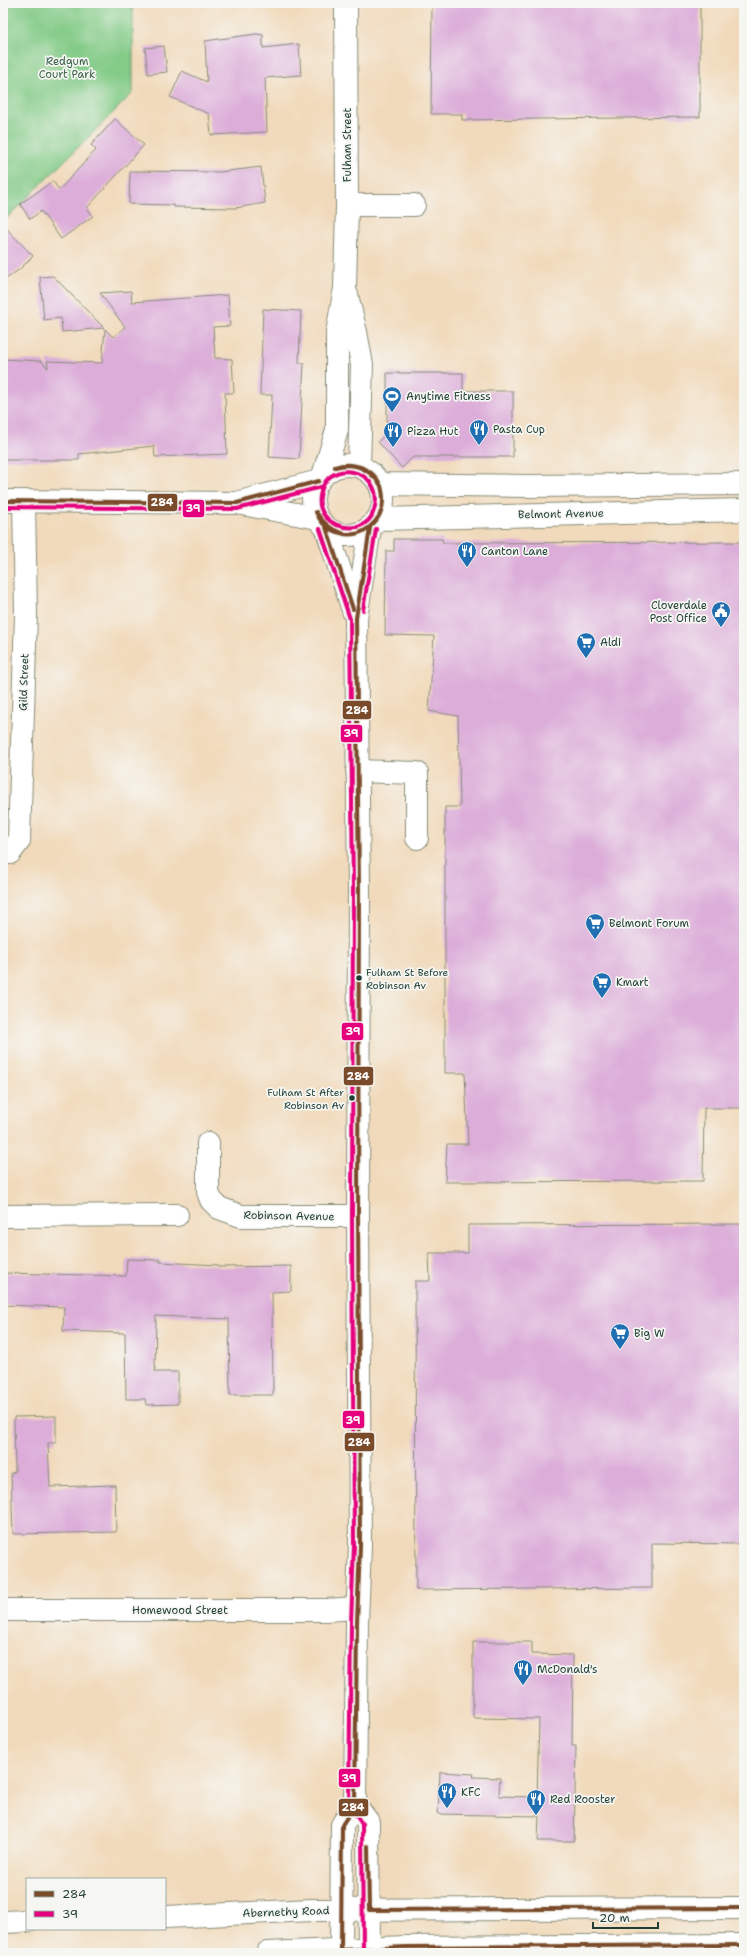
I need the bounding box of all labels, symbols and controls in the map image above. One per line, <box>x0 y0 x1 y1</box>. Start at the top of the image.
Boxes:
park label: Redgum Court Park <box>39 54 95 82</box>
street label: Fulham Street <box>340 107 355 182</box>
sports icon: Anytime Fitness <box>381 385 403 413</box>
place label: Anytime Fitness <box>406 389 491 404</box>
restaurant icon: Pasta Cup <box>468 418 490 446</box>
restaurant icon: Pizza Hut <box>382 420 404 448</box>
place label: Pasta Cup <box>493 422 545 437</box>
place label: Pizza Hut <box>407 424 459 439</box>
line badge: 284 <box>147 493 178 512</box>
text: 284 <box>151 495 174 510</box>
line badge: 39 <box>182 499 205 518</box>
text: 39 <box>185 501 201 516</box>
street label: Belmont Avenue <box>518 506 604 522</box>
restaurant icon: Canton Lane <box>456 540 478 568</box>
place label: Canton Lane <box>481 544 548 559</box>
place label: Cloverdale Post Office <box>650 598 707 626</box>
public building icon: Cloverdale Post Office <box>710 600 732 628</box>
supermarket icon: Aldi <box>575 631 597 659</box>
place label: Aldi <box>600 635 621 650</box>
street label: Gild Street <box>15 653 33 711</box>
line badge: 284 <box>342 700 372 720</box>
text: 284 <box>346 703 369 718</box>
line badge: 39 <box>340 724 363 743</box>
text: 39 <box>343 726 359 741</box>
supermarket icon: Belmont Forum <box>584 912 606 940</box>
place label: Belmont Forum <box>609 916 690 931</box>
place label: Fulham St Before Robinson Av <box>366 966 449 992</box>
supermarket icon: Kmart <box>591 971 613 999</box>
marker: Fulham St Before Robinson Av <box>354 973 364 983</box>
place label: Kmart <box>616 975 649 990</box>
line badge: 39 <box>341 1022 364 1041</box>
text: 39 <box>345 1024 361 1039</box>
line badge: 284 <box>343 1066 374 1086</box>
text: 284 <box>347 1069 370 1084</box>
place label: Fulham St After Robinson Av <box>267 1086 344 1112</box>
marker: Fulham St After Robinson Av <box>347 1093 357 1103</box>
street label: Robinson Avenue <box>243 1208 335 1224</box>
supermarket icon: Big W <box>609 1322 631 1350</box>
place label: Big W <box>634 1326 665 1341</box>
line badge: 39 <box>342 1410 365 1429</box>
text: 39 <box>345 1413 361 1428</box>
line badge: 284 <box>344 1432 375 1452</box>
text: 284 <box>348 1435 371 1450</box>
street label: Homewood Street <box>132 1603 228 1618</box>
restaurant icon: McDonald's <box>512 1658 534 1686</box>
place label: McDonald's <box>537 1662 597 1677</box>
line badge: 39 <box>338 1768 361 1788</box>
text: 39 <box>341 1771 357 1786</box>
restaurant icon: KFC <box>436 1781 458 1809</box>
place label: KFC <box>461 1785 481 1800</box>
restaurant icon: Red Rooster <box>525 1788 547 1816</box>
place label: Red Rooster <box>550 1792 616 1807</box>
line badge: 284 <box>338 1798 369 1817</box>
text: 284 <box>342 1800 365 1815</box>
legend <box>26 1878 166 1930</box>
text: 284 <box>62 1886 86 1902</box>
street label: Abernethy Road <box>242 1903 330 1921</box>
scale bar <box>593 1904 658 1930</box>
text: 39 <box>62 1906 78 1922</box>
text: 20 m <box>599 1910 630 1926</box>

